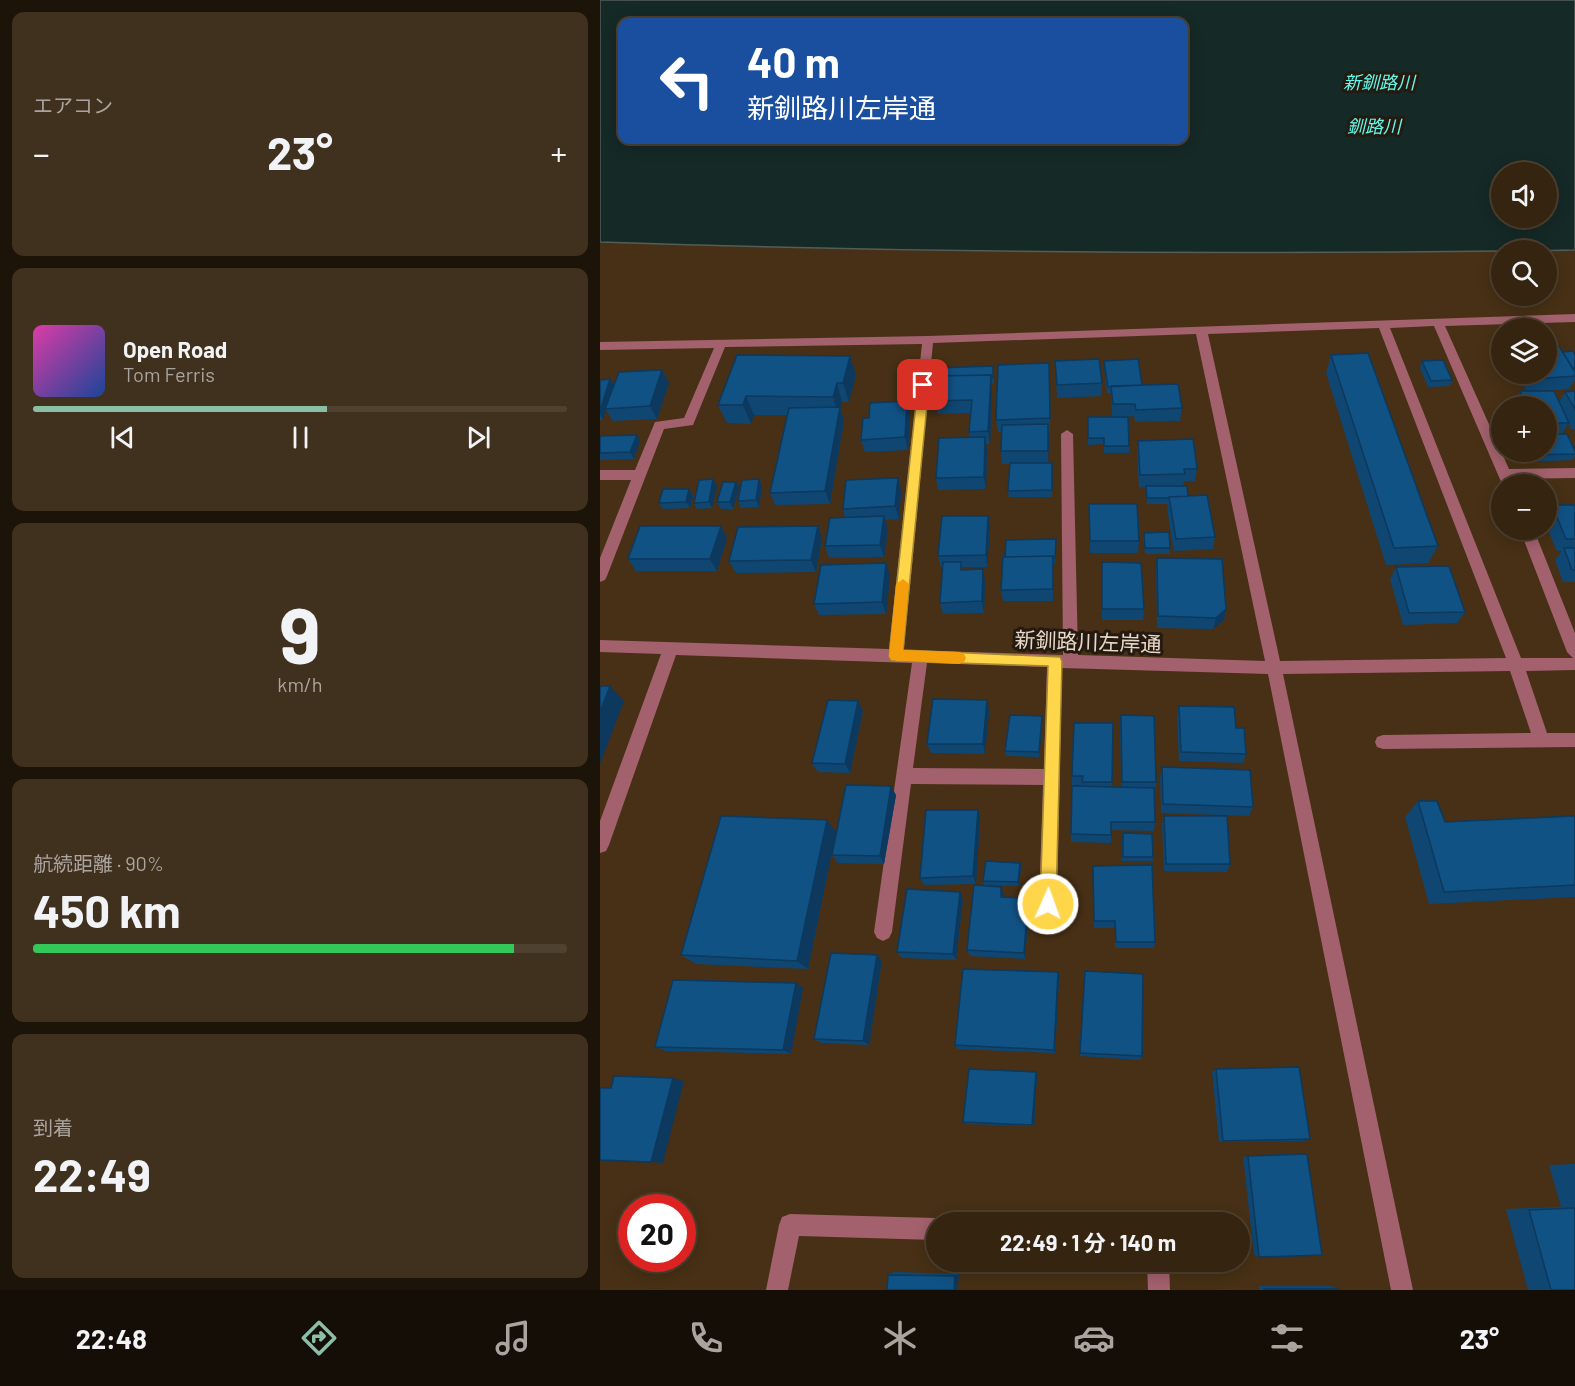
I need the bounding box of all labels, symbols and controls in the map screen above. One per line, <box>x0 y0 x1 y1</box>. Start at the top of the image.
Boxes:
text: 40 m <box>747 36 840 86</box>
icon: left <box>648 42 726 120</box>
water label: 新釧路川 <box>1343 71 1417 93</box>
text: 新釧路川左岸通 <box>747 91 936 123</box>
text: エアコン <box>33 93 113 117</box>
water label: 釧路川 <box>1347 115 1403 137</box>
text: 23° <box>267 125 333 179</box>
text: − <box>33 133 50 173</box>
text: + <box>550 133 567 173</box>
map controls <box>1491 162 1557 540</box>
button: sound <box>1491 162 1557 228</box>
button: search <box>1491 240 1557 306</box>
button: layers <box>1491 318 1557 384</box>
text: Open Road <box>123 336 227 362</box>
pin <box>897 359 948 410</box>
text: Tom Ferris <box>123 362 215 386</box>
icon: arrive <box>906 368 939 401</box>
button: + <box>1491 396 1557 462</box>
icon: previous <box>106 421 139 454</box>
icon: pause <box>284 421 317 454</box>
icon: next <box>462 421 495 454</box>
button: − <box>1491 474 1557 540</box>
text: 9 <box>279 586 321 680</box>
street label: 新釧路川左岸通 <box>1014 626 1162 656</box>
text: km/h <box>277 672 323 696</box>
text: 航続距離 · 90% <box>33 851 164 875</box>
position arrow <box>1016 872 1080 936</box>
text: 450 km <box>33 883 181 937</box>
text: 到着 <box>33 1115 73 1139</box>
text: 22:49 <box>33 1147 151 1201</box>
speed limit sign: 20 <box>618 1194 696 1272</box>
text: 22:49 · 1 分 · 140 m <box>1000 1229 1176 1255</box>
icon: directions <box>298 1317 340 1359</box>
icon: music <box>492 1317 534 1359</box>
icon: phone <box>685 1317 727 1359</box>
icon: climate <box>879 1317 921 1359</box>
icon: car <box>1073 1317 1115 1359</box>
icon: filters <box>1266 1317 1308 1359</box>
text: 22:48 <box>76 1322 147 1354</box>
text: 23° <box>1460 1322 1499 1354</box>

